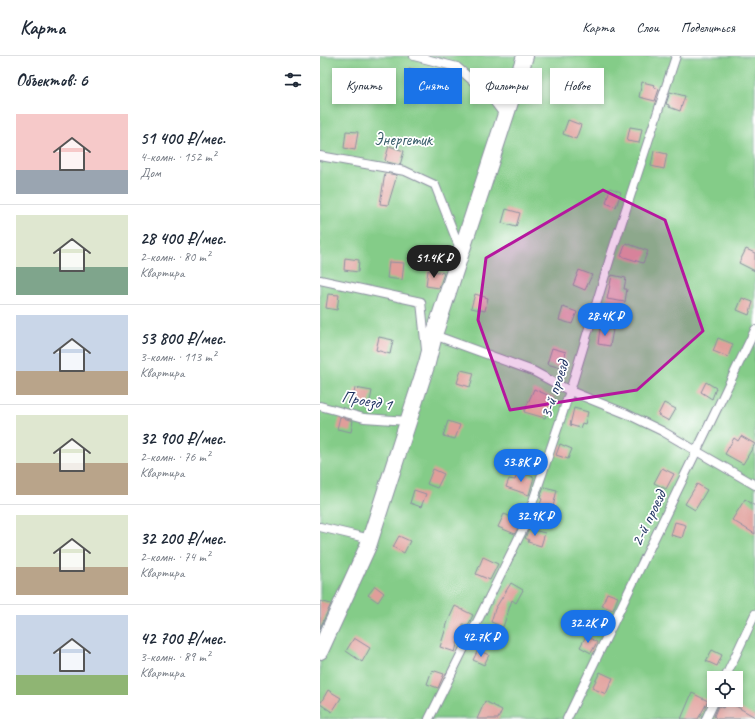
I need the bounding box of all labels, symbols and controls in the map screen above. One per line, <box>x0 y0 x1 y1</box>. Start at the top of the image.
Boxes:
text: Карта <box>20 16 65 40</box>
text: Карта <box>582 19 614 36</box>
text: Слои <box>636 19 659 36</box>
text: Поделиться <box>681 19 735 36</box>
chip: Купить <box>332 68 396 104</box>
chip: Снять <box>404 68 462 104</box>
chip: Фильтры <box>470 68 542 104</box>
chip: Новое <box>550 68 604 104</box>
icon: filters <box>282 69 304 91</box>
text: Объектов: 6 <box>16 70 87 91</box>
text: 51 400 ₽/мес. <box>140 128 225 149</box>
park label: Энергетик <box>374 129 434 150</box>
icon: home <box>48 130 96 178</box>
text: 4-комн. · 152 m² <box>140 149 216 165</box>
text: Дом <box>140 165 161 181</box>
text: 28 400 ₽/мес. <box>140 228 226 249</box>
icon: home <box>48 231 96 279</box>
pin: 51.4K ₽ <box>397 245 471 279</box>
text: 2-комн. · 80 m² <box>140 249 210 265</box>
text: 51.4K ₽ <box>416 250 452 266</box>
text: Квартира <box>140 265 184 281</box>
pin: 28.4K ₽ <box>568 303 642 337</box>
text: 28.4K ₽ <box>587 308 623 324</box>
text: 53 800 ₽/мес. <box>140 328 225 349</box>
icon: home <box>48 331 96 379</box>
text: 3-комн. · 113 m² <box>140 349 216 365</box>
street label: 3-й проезд <box>535 356 574 421</box>
text: Квартира <box>140 365 184 381</box>
street label: Проезд 1 <box>340 386 395 416</box>
text: 32 900 ₽/мес. <box>140 428 225 449</box>
icon: home <box>48 431 96 479</box>
text: 2-комн. · 76 m² <box>140 449 210 465</box>
pin: 53.8K ₽ <box>484 449 558 483</box>
text: 53.8K ₽ <box>503 454 539 470</box>
text: Квартира <box>140 465 184 481</box>
street label: 2-й проезд <box>626 485 672 550</box>
pin: 32.9K ₽ <box>498 503 572 537</box>
text: 32.9K ₽ <box>517 508 553 524</box>
text: 32 200 ₽/мес. <box>140 528 226 549</box>
icon: home <box>48 531 96 579</box>
text: 2-комн. · 74 m² <box>140 549 210 565</box>
text: Квартира <box>140 565 184 581</box>
pin: 32.2K ₽ <box>551 610 625 644</box>
text: 32.2K ₽ <box>570 615 606 631</box>
pin: 42.7K ₽ <box>444 624 518 658</box>
text: 42 700 ₽/мес. <box>140 628 226 649</box>
text: 42.7K ₽ <box>463 629 499 645</box>
icon: home <box>48 631 96 679</box>
text: 3-комн. · 89 m² <box>140 649 210 665</box>
text: Квартира <box>140 665 184 681</box>
map controls <box>707 671 743 707</box>
button: locate <box>707 671 743 707</box>

